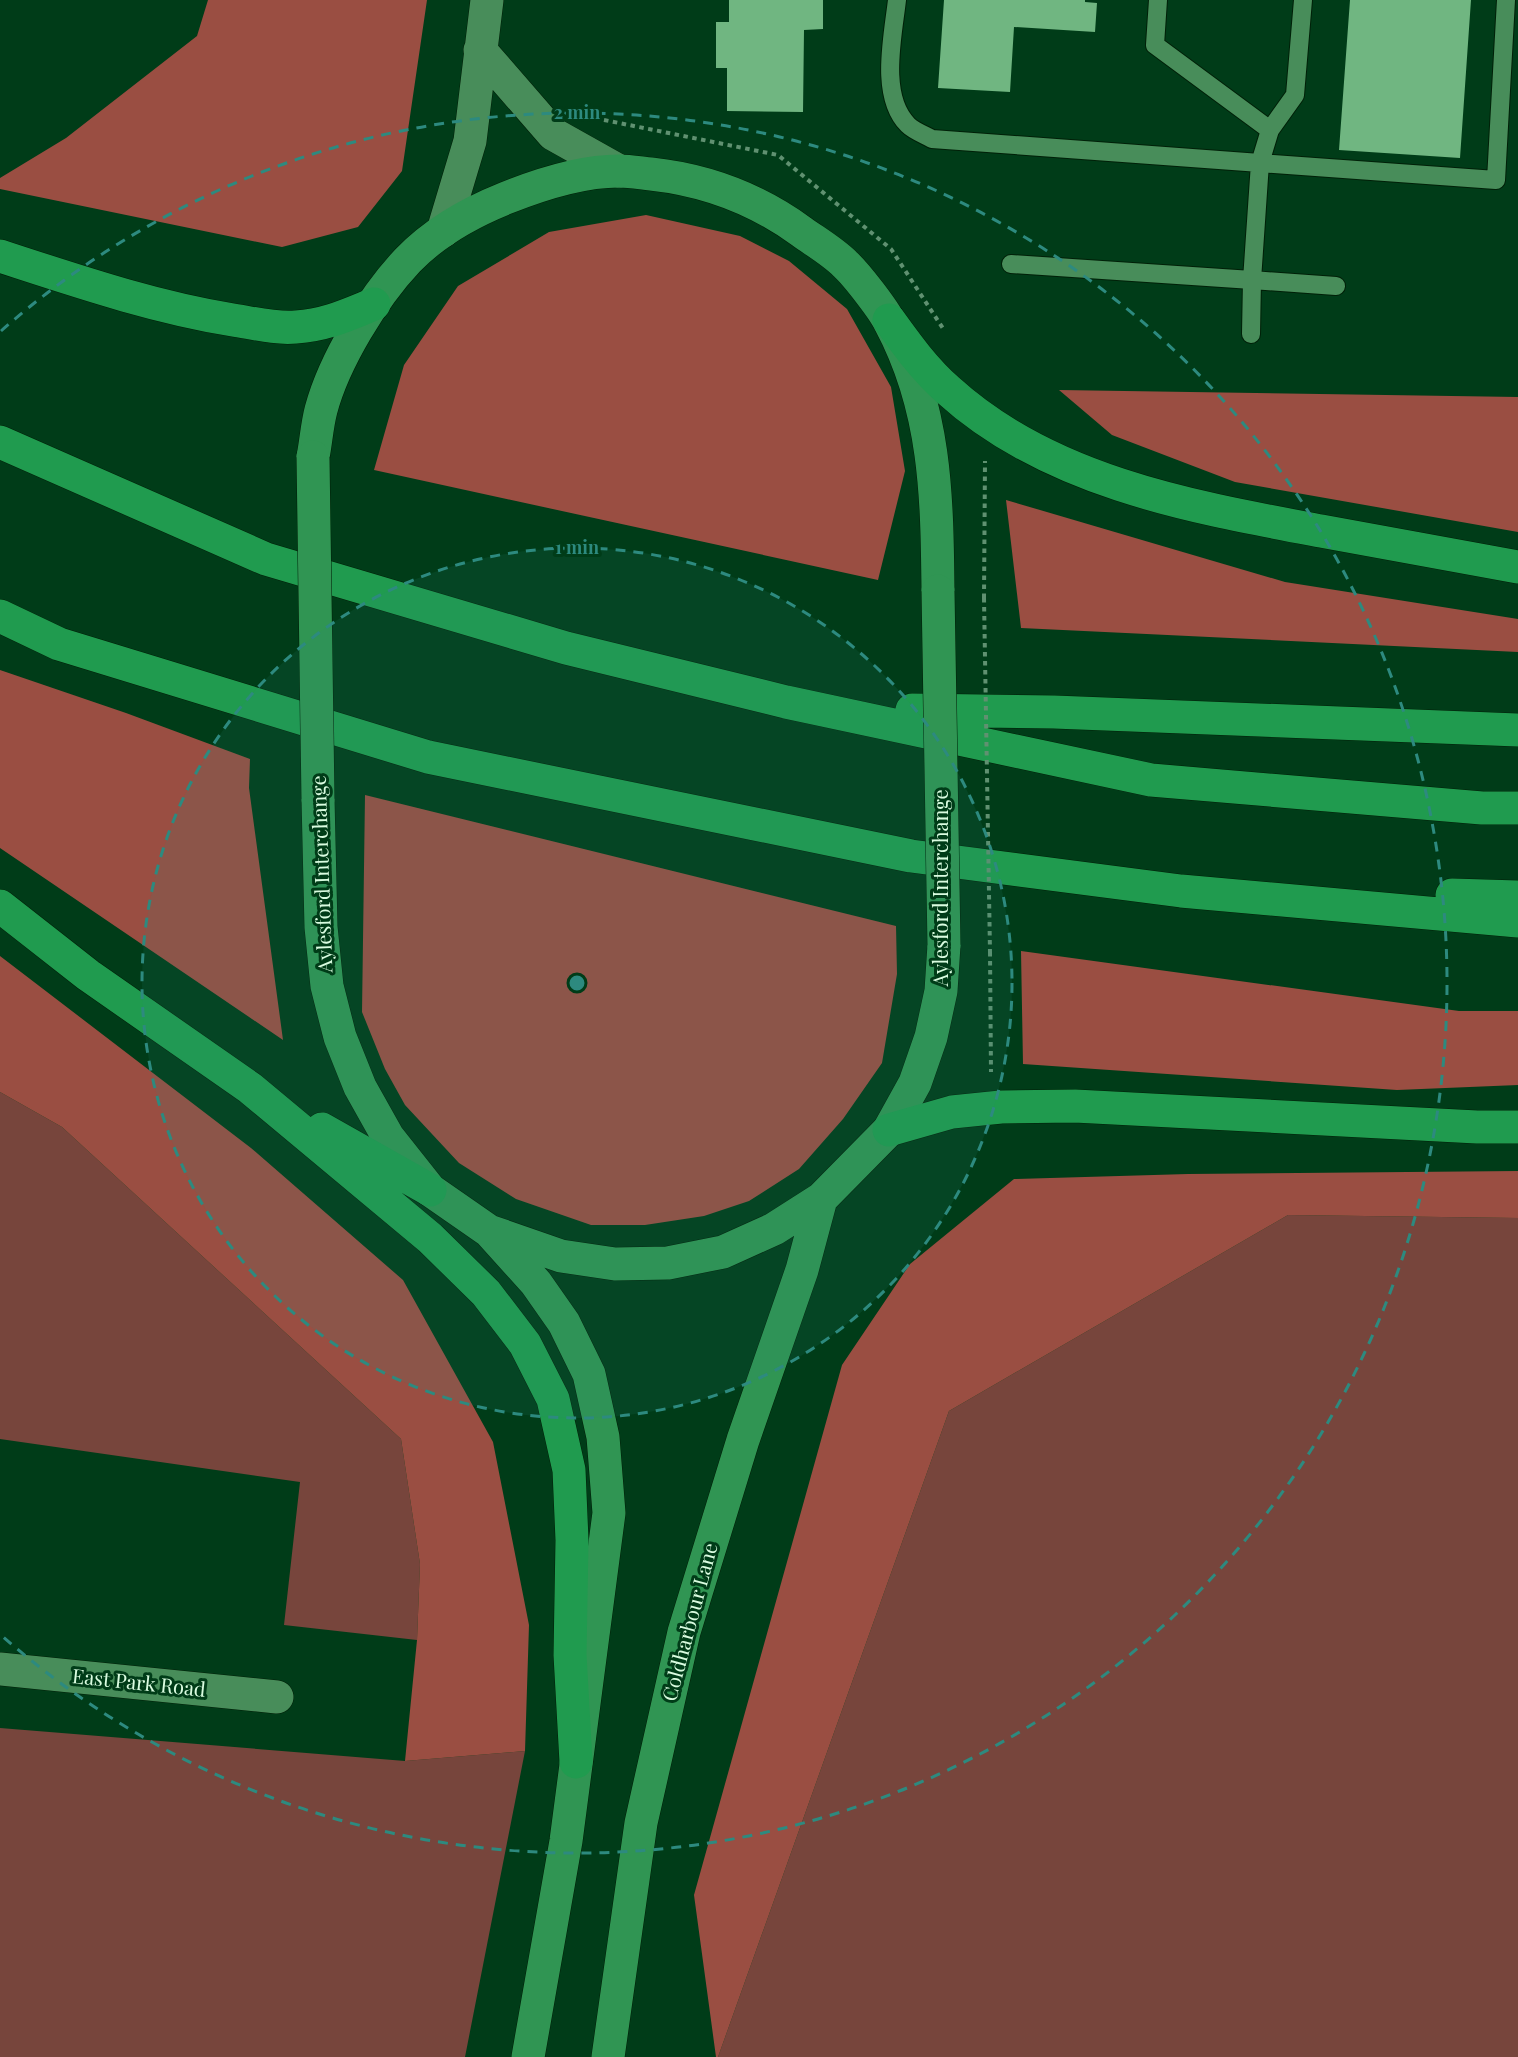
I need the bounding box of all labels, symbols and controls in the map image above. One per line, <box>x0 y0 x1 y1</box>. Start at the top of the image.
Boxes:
text: 2 min <box>554 100 600 124</box>
text: 1 min <box>555 535 599 559</box>
street label: Aylesford Interchange <box>304 775 337 974</box>
street label: Aylesford Interchange <box>926 789 953 988</box>
centre of rings <box>567 973 587 993</box>
street label: Coldharbour Lane <box>654 1539 723 1704</box>
street label: East Park Road <box>71 1661 208 1702</box>

